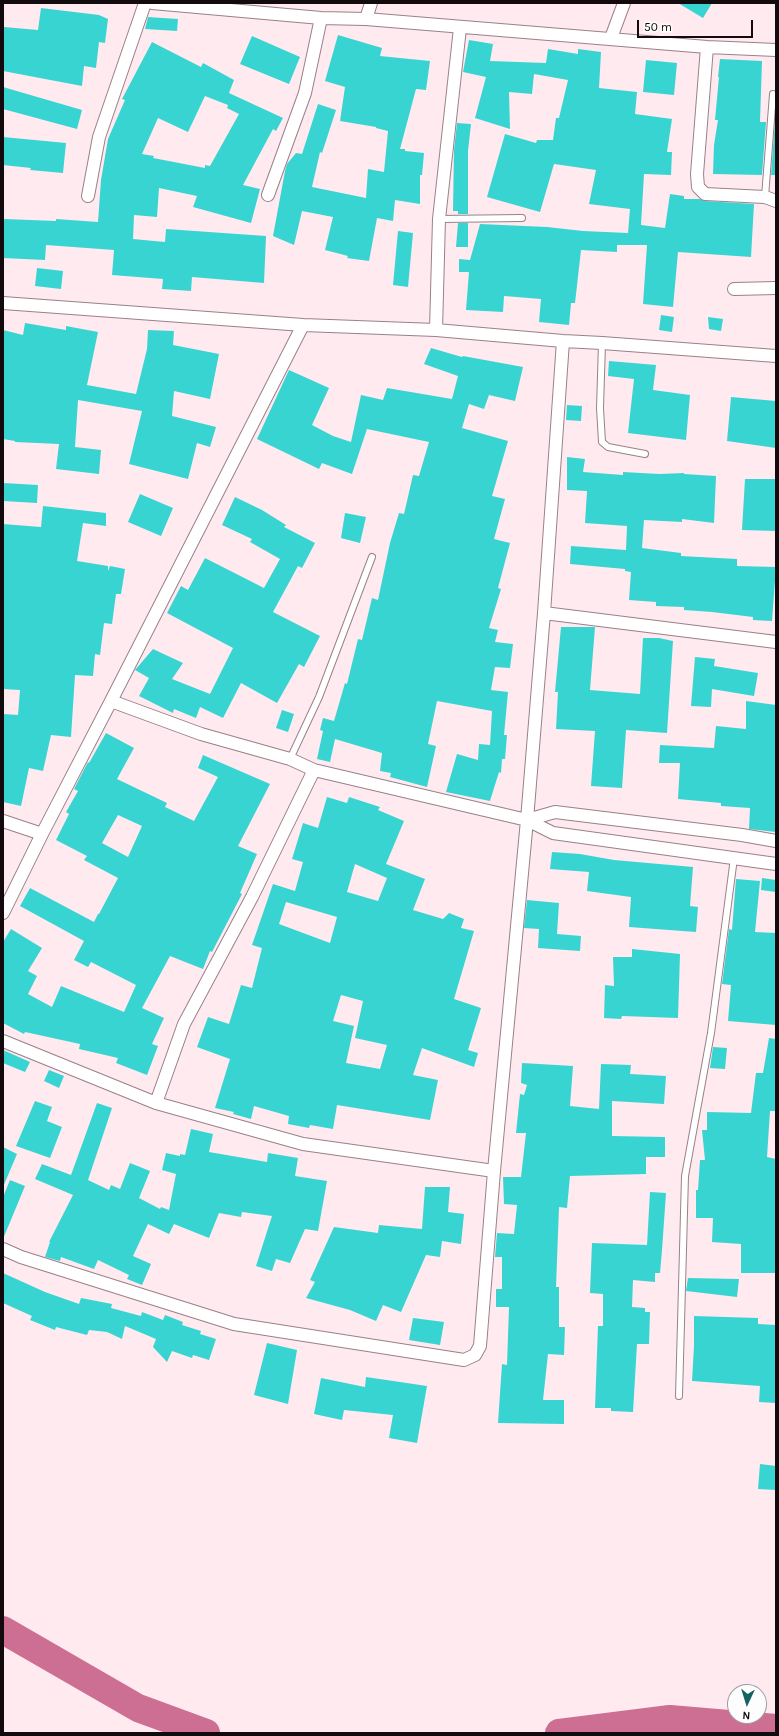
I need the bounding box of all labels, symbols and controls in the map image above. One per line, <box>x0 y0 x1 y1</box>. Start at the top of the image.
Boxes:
scale bar <box>639 12 755 38</box>
text: 50 m <box>644 20 672 34</box>
north arrow <box>727 1684 767 1724</box>
text: N <box>742 1709 751 1722</box>

